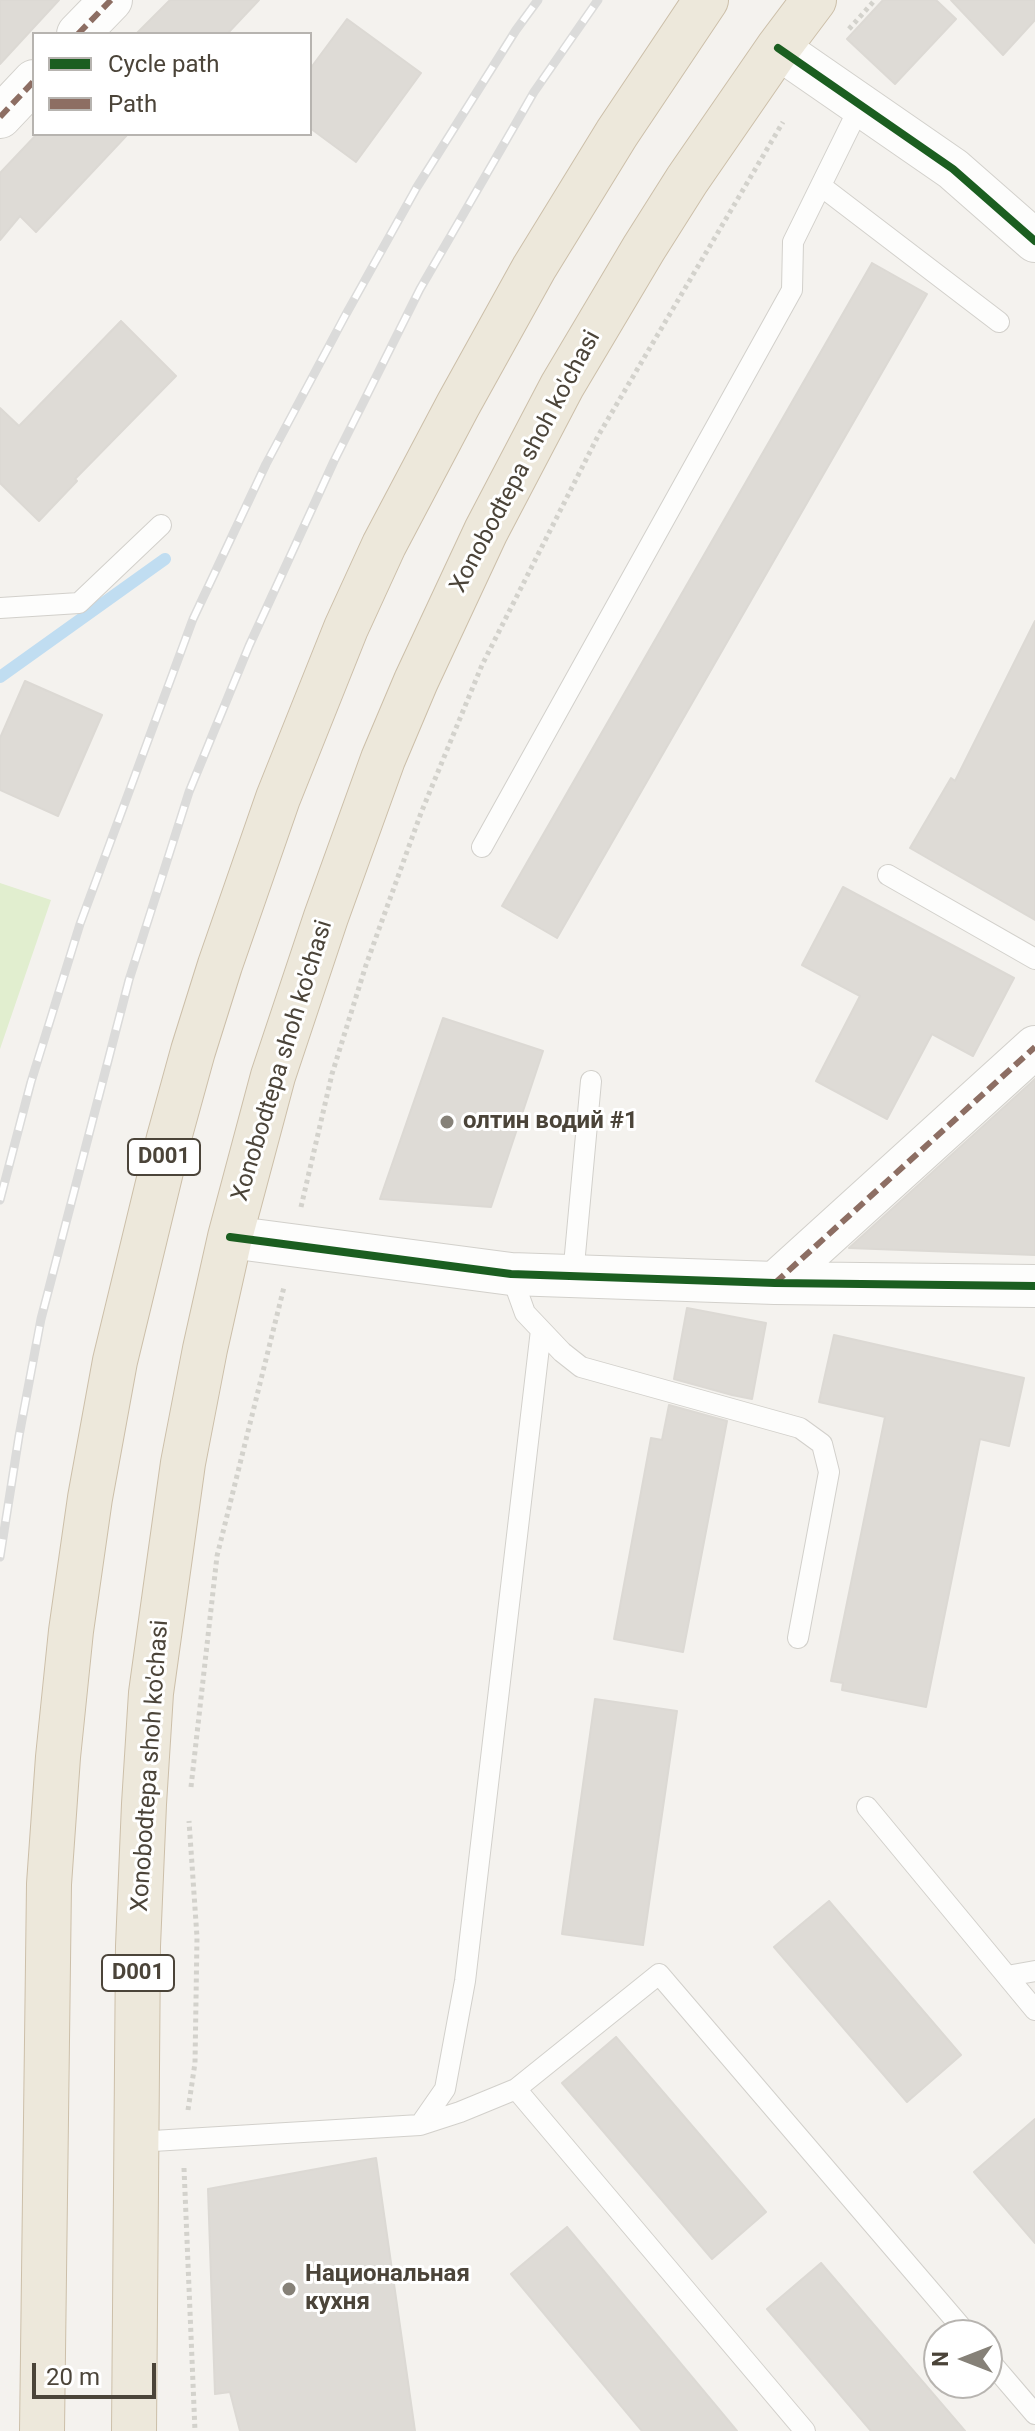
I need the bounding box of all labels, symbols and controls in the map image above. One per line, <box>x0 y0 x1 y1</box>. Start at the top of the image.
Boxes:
legend <box>32 32 312 136</box>
text: Cycle path <box>108 50 220 78</box>
text: Path <box>108 90 157 118</box>
street label: Xonobodtepa shoh ko'chasi <box>445 326 607 598</box>
street label: Xonobodtepa shoh ko'chasi <box>226 917 340 1205</box>
place label: олтин водий #1 <box>463 1108 638 1136</box>
marker: олтин водий #1 <box>438 1113 456 1131</box>
road number: D001 <box>128 1139 200 1175</box>
street label: Xonobodtepa shoh ko'chasi <box>126 1619 176 1913</box>
road number: D001 <box>102 1955 174 1991</box>
place label: Национальная кухня <box>305 2261 470 2317</box>
marker: Национальная кухня <box>280 2280 298 2298</box>
north arrow <box>923 2319 1003 2399</box>
scale bar <box>36 2347 160 2397</box>
text: N <box>928 2351 953 2367</box>
text: 20 m <box>46 2363 100 2391</box>

